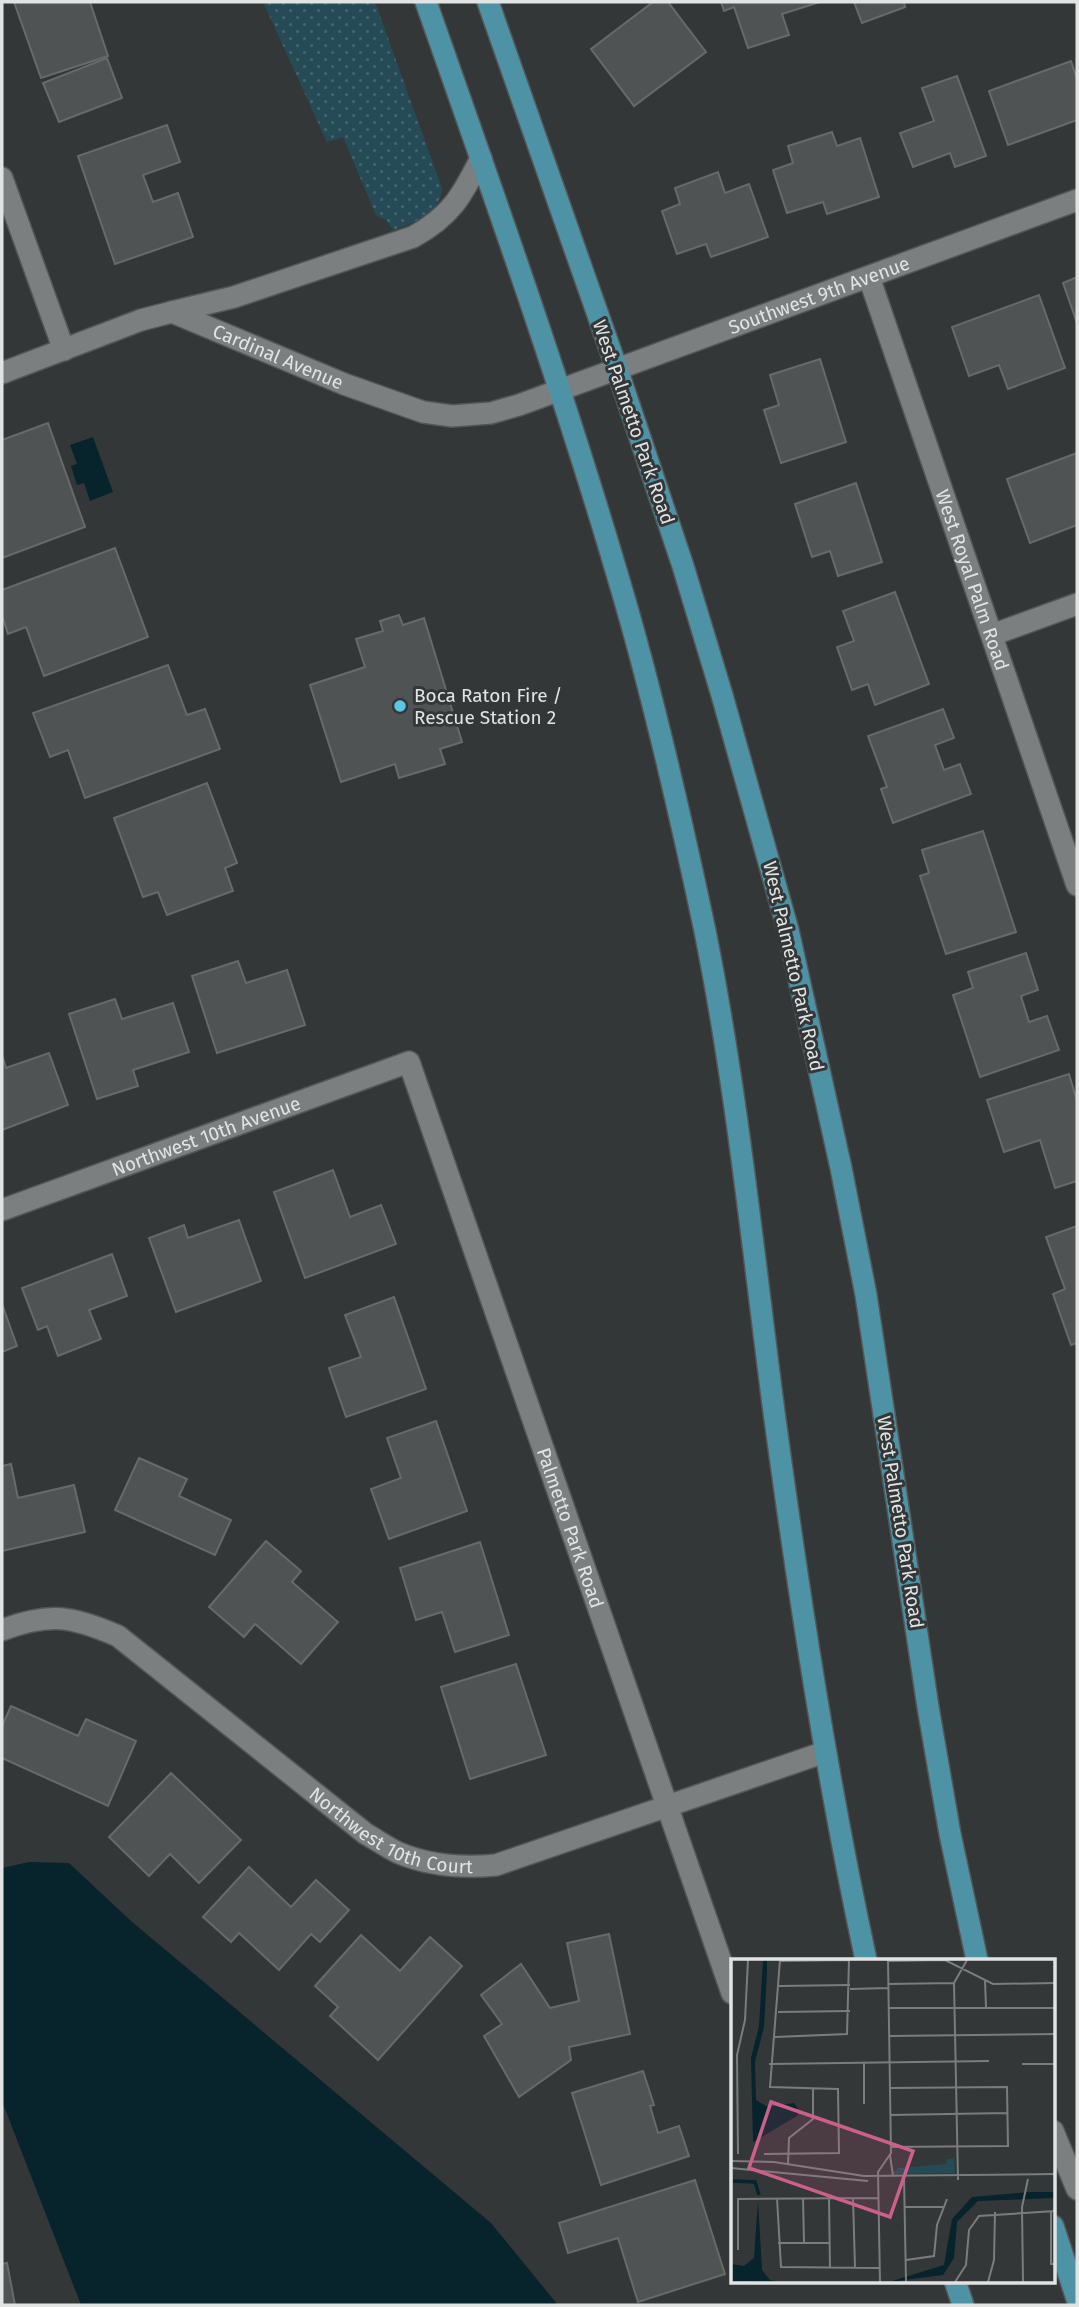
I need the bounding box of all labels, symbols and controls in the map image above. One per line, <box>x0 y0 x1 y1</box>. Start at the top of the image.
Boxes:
street label: Southwest 9th Avenue <box>725 252 913 339</box>
street label: West Palmetto Park Road <box>588 317 679 527</box>
street label: Cardinal Avenue <box>209 319 347 394</box>
street label: West Royal Palm Road <box>931 486 1014 673</box>
place label: Boca Raton Fire / Rescue Station 2 <box>414 684 562 729</box>
marker: Boca Raton Fire / Rescue Station 2 <box>392 698 408 714</box>
street label: West Palmetto Park Road <box>758 859 829 1073</box>
street label: Northwest 10th Avenue <box>109 1091 304 1181</box>
street label: West Palmetto Park Road <box>872 1414 929 1630</box>
street label: Palmetto Park Road <box>532 1445 609 1611</box>
street label: Northwest 10th Court <box>305 1782 473 1878</box>
inset map <box>731 1959 1054 2282</box>

